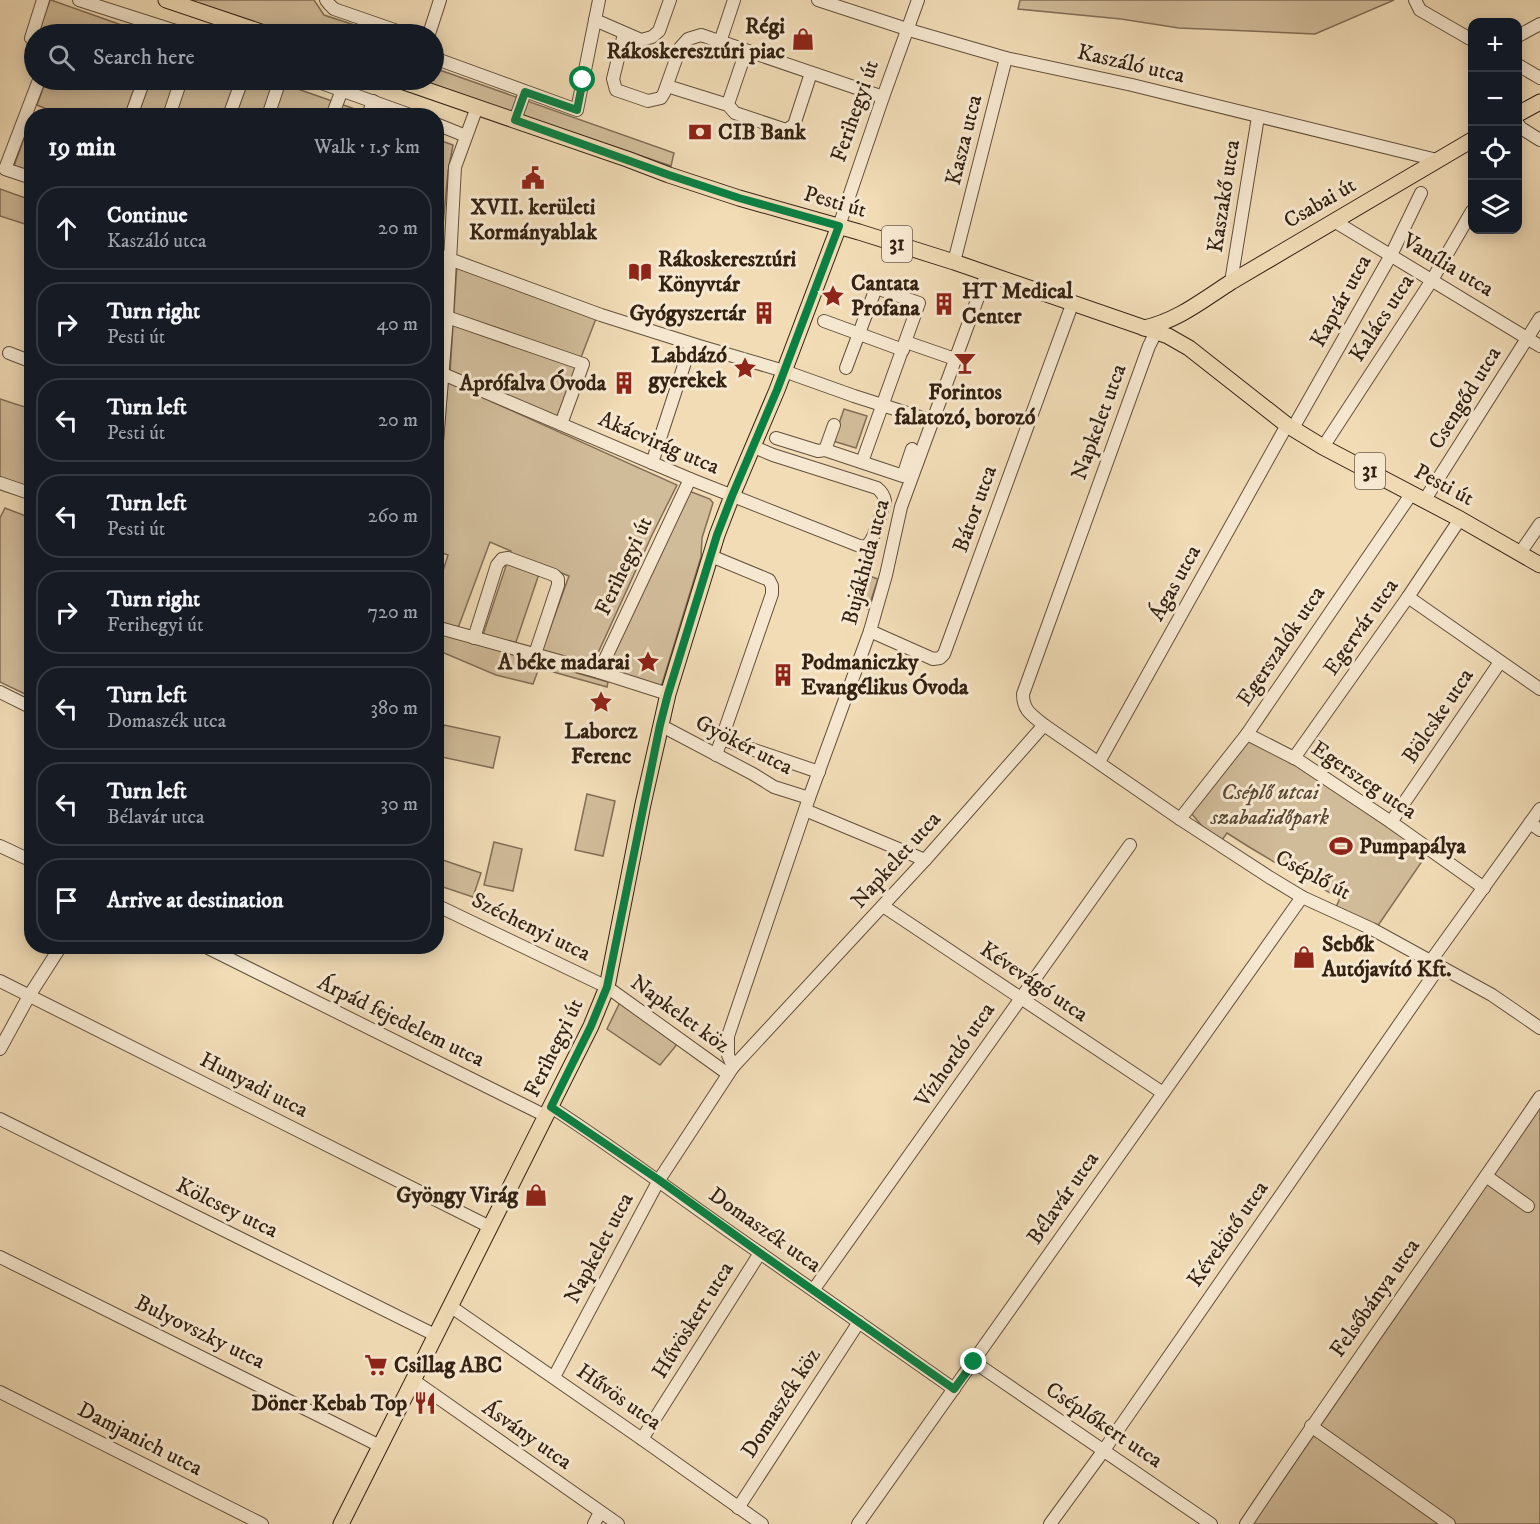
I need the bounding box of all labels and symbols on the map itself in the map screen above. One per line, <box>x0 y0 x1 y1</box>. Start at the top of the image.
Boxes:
place label: Régi Rákoskeresztúri piac <box>606 13 786 65</box>
shop icon: Régi Rákoskeresztúri piac <box>790 26 816 52</box>
street label: Kaszáló utca <box>1075 39 1188 90</box>
street label: Ferihegyi út <box>825 57 885 165</box>
route start <box>569 66 595 92</box>
street label: Kasza utca <box>940 91 988 188</box>
bank icon: CIB Bank <box>687 119 713 145</box>
place label: CIB Bank <box>718 119 807 146</box>
street label: Kaszakő utca <box>1202 137 1246 254</box>
public building icon: XVII. kerületi Kormányablak <box>520 165 546 191</box>
street label: Csabai út <box>1279 172 1361 234</box>
street label: Pesti út <box>800 180 870 224</box>
place label: XVII. kerületi Kormányablak <box>469 194 598 246</box>
road number: 31 <box>882 226 912 262</box>
street label: Vanília utca <box>1397 227 1499 303</box>
place label: Rákoskeresztúri Könyvtár <box>658 246 797 298</box>
street label: Kaptár utca <box>1305 249 1378 352</box>
library icon: Rákoskeresztúri Könyvtár <box>627 259 653 285</box>
street label: Kalács utca <box>1344 269 1421 367</box>
place label: Cantata Profana <box>851 270 920 322</box>
place label: HT Medical Center <box>962 278 1073 330</box>
place icon: Cantata Profana <box>820 283 846 309</box>
building icon: HT Medical Center <box>931 291 957 317</box>
place label: Gyógyszertár <box>629 300 747 327</box>
building icon: Gyógyszertár <box>751 300 777 326</box>
street label: Csengőd utca <box>1423 341 1508 454</box>
place label: Labdázó gyerekek <box>647 342 728 394</box>
bar icon: Forintos falatozó, borozó <box>952 350 978 376</box>
place icon: Labdázó gyerekek <box>732 355 758 381</box>
street label: Napkelet utca <box>1066 360 1133 484</box>
place label: Aprófalva Óvoda <box>458 369 607 397</box>
building icon: Aprófalva Óvoda <box>611 370 637 396</box>
place label: Forintos falatozó, borozó <box>894 379 1036 431</box>
street label: Akácvirág utca <box>595 405 724 481</box>
road number: 31 <box>1355 453 1385 489</box>
street label: Pesti út <box>1409 458 1479 512</box>
street label: Bátor utca <box>947 461 1003 556</box>
street label: Bujákhida utca <box>836 496 896 628</box>
street label: Ferihegyi út <box>589 512 659 620</box>
street label: Ágas utca <box>1142 539 1207 626</box>
street label: Egervár utca <box>1318 573 1405 681</box>
street label: Egerszalók utca <box>1231 580 1331 711</box>
place label: A béke madarai <box>497 649 630 676</box>
place icon: A béke madarai <box>635 649 661 675</box>
place label: Podmaniczky Evangélikus Óvoda <box>801 649 969 701</box>
building icon: Podmaniczky Evangélikus Óvoda <box>770 662 796 688</box>
street label: Bölcske utca <box>1396 663 1480 769</box>
place icon: Laborcz Ferenc <box>588 689 614 715</box>
street label: Gyökér utca <box>691 709 798 781</box>
place label: Laborcz Ferenc <box>564 718 638 770</box>
street label: Egerszeg utca <box>1306 735 1422 826</box>
park label: Cséplő utcai szabadidőpark <box>1210 779 1330 831</box>
street label: Napkelet utca <box>845 805 947 914</box>
sports icon: Pumpapálya <box>1328 833 1354 859</box>
place label: Pumpapálya <box>1359 833 1466 860</box>
street label: Cséplő út <box>1271 844 1355 906</box>
street label: Széchenyi utca <box>467 887 595 968</box>
place label: Sebők Autójavító Kft. <box>1321 931 1451 984</box>
street label: Kévevágó utca <box>975 936 1094 1028</box>
shop icon: Sebők Autójavító Kft. <box>1291 944 1317 970</box>
street label: Árpád fejedelem utca <box>313 968 490 1073</box>
street label: Napkelet köz <box>625 969 735 1059</box>
street label: Ferihegyi út <box>519 994 589 1102</box>
street label: Vízhordó utca <box>908 997 1001 1113</box>
street label: Hunyadi utca <box>195 1046 313 1124</box>
street label: Bélavár utca <box>1021 1146 1105 1250</box>
street label: Kölcsey utca <box>172 1172 283 1245</box>
street label: Kévekötő utca <box>1182 1175 1275 1292</box>
street label: Domaszék utca <box>704 1181 827 1279</box>
place label: Gyöngy Virág <box>396 1182 519 1209</box>
shop icon: Gyöngy Virág <box>523 1182 549 1208</box>
street label: Napkelet utca <box>559 1187 640 1308</box>
street label: Felsőbánya utca <box>1324 1233 1426 1363</box>
street label: Hűvöskert utca <box>646 1256 740 1383</box>
street label: Bulyovszky utca <box>131 1289 270 1375</box>
street label: Domaszék köz <box>735 1343 827 1463</box>
route end <box>960 1348 986 1374</box>
supermarket icon: Csillag ABC <box>363 1352 389 1378</box>
place label: Csillag ABC <box>394 1352 502 1379</box>
street label: Hűvös utca <box>571 1358 667 1436</box>
street label: Cséplőkert utca <box>1040 1376 1168 1474</box>
place label: Döner Kebab Top <box>251 1390 407 1417</box>
restaurant icon: Döner Kebab Top <box>412 1390 438 1416</box>
street label: Ásvány utca <box>477 1393 578 1476</box>
street label: Damjanich utca <box>73 1396 207 1482</box>

